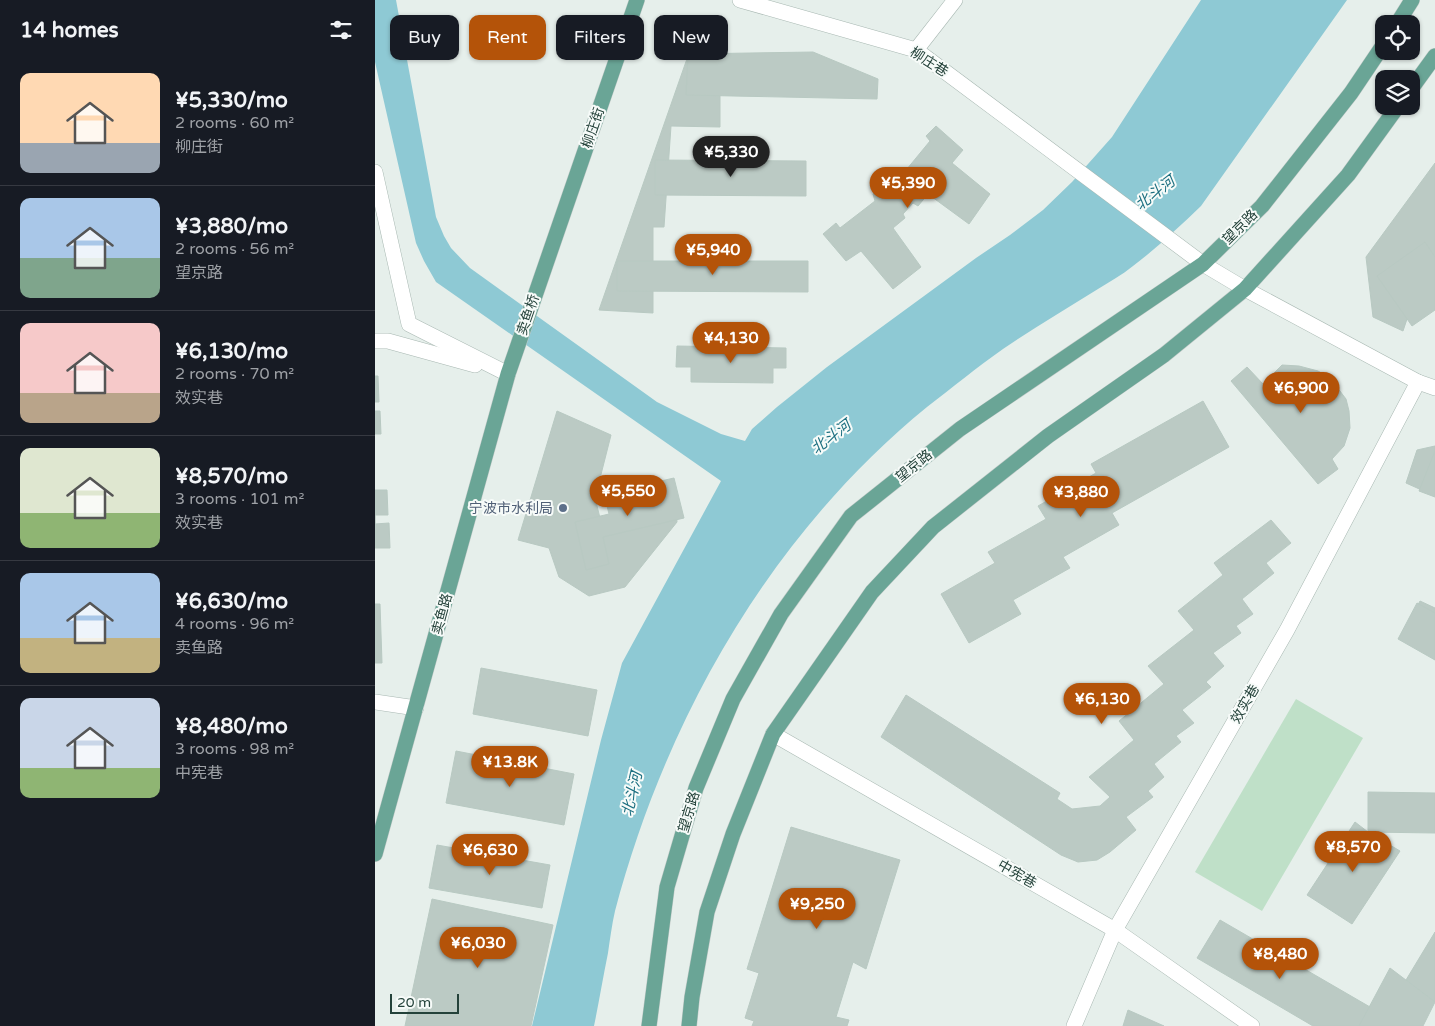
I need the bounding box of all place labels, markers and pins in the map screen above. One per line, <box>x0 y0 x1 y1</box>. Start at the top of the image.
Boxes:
pin: ¥5,330 <box>690 136 772 178</box>
pin: ¥5,390 <box>867 166 949 209</box>
pin: ¥5,940 <box>672 234 754 276</box>
pin: ¥4,130 <box>690 322 772 364</box>
pin: ¥6,900 <box>1260 372 1342 414</box>
pin: ¥5,550 <box>587 474 669 517</box>
pin: ¥3,880 <box>1040 476 1122 518</box>
place label: 宁波市水利局 <box>469 500 553 517</box>
marker: 宁波市水利局 <box>557 502 569 514</box>
pin: ¥6,130 <box>1061 682 1143 725</box>
pin: ¥13.8K <box>469 746 551 788</box>
pin: ¥8,570 <box>1312 830 1394 873</box>
pin: ¥6,630 <box>449 834 531 876</box>
pin: ¥9,250 <box>776 888 858 930</box>
pin: ¥6,030 <box>437 926 519 969</box>
pin: ¥8,480 <box>1239 938 1321 980</box>

